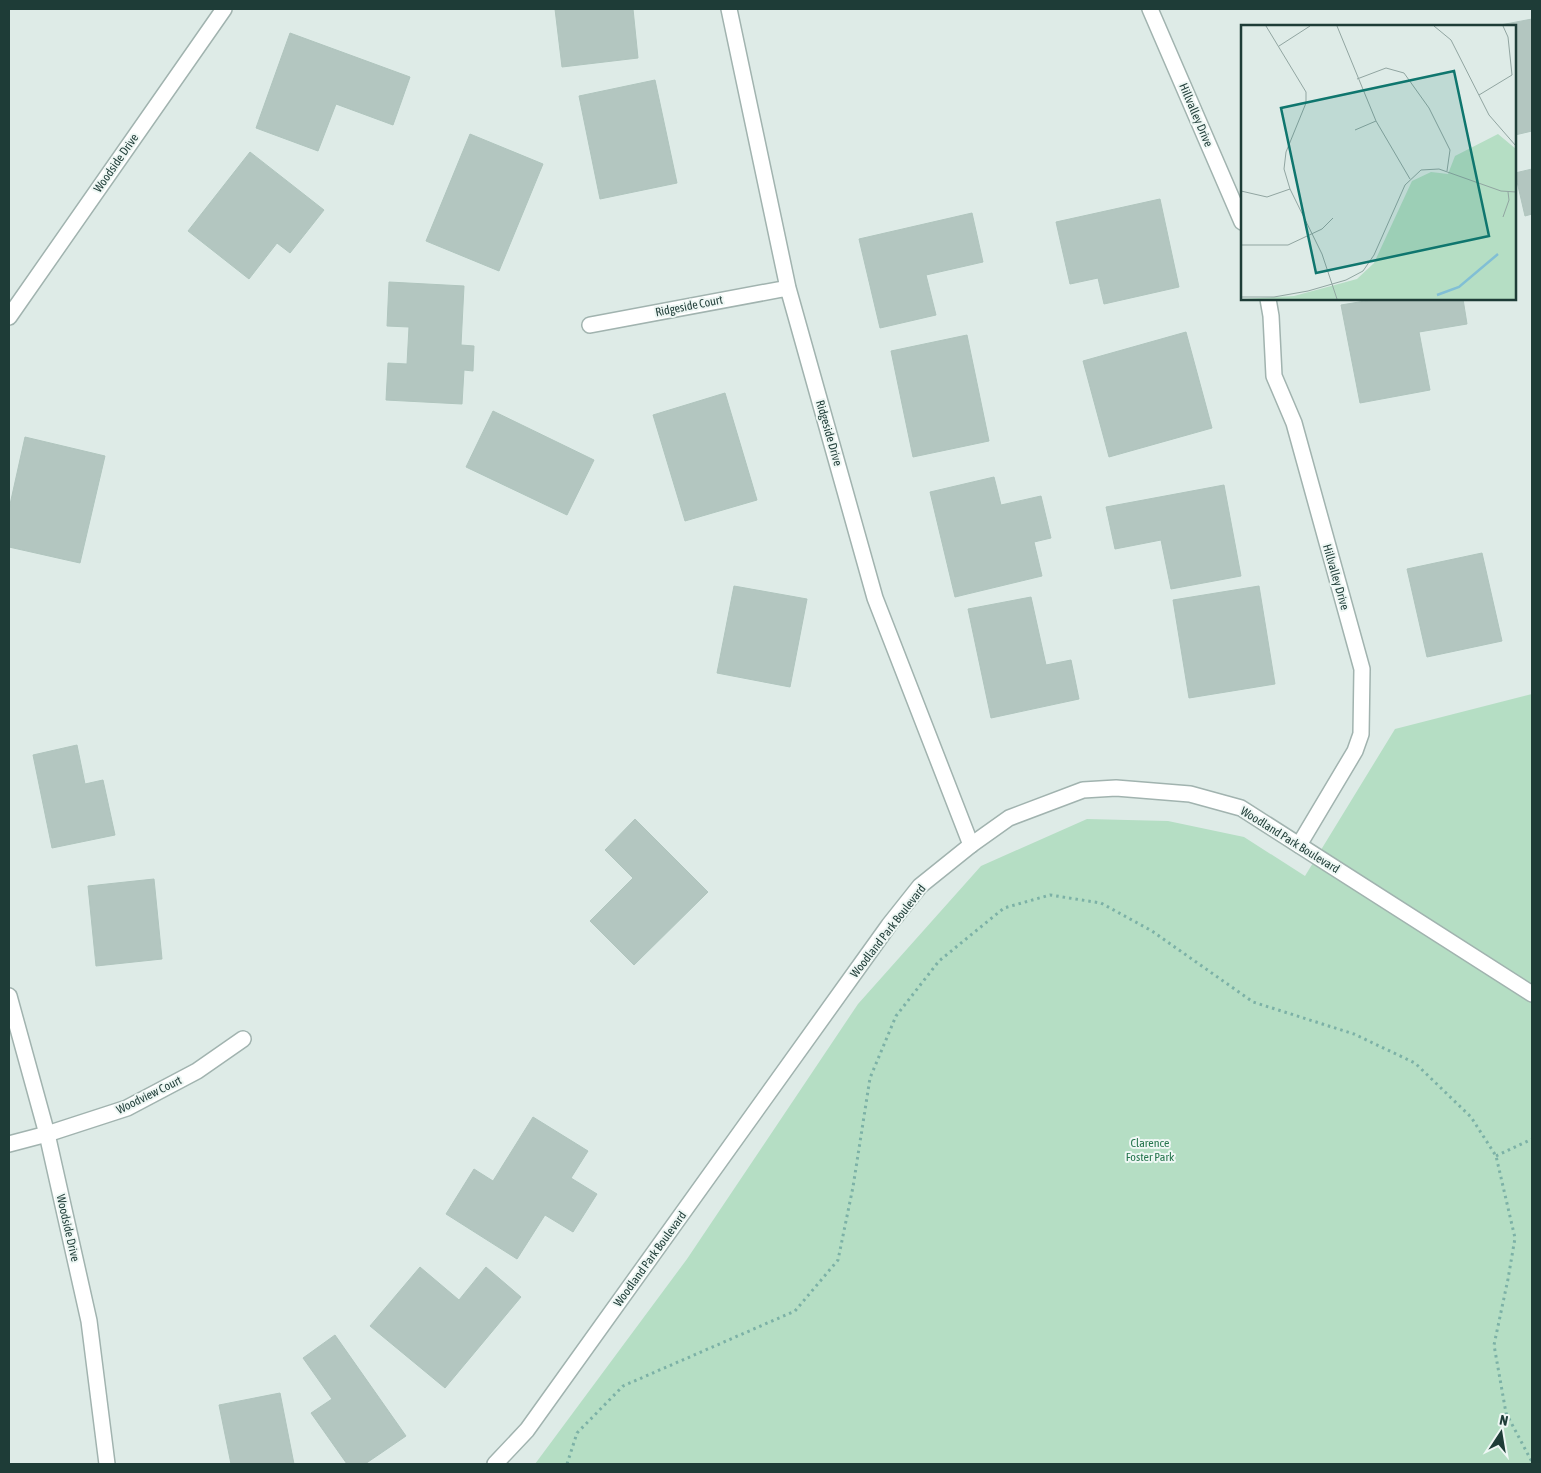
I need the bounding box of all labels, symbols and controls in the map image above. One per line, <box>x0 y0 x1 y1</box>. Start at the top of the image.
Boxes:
inset map <box>1241 25 1516 300</box>
street label: Hillvalley Drive <box>1176 81 1216 149</box>
street label: Woodside Drive <box>91 131 141 195</box>
street label: Ridgeside Court <box>654 293 724 319</box>
street label: Ridgeside Drive <box>813 398 845 468</box>
street label: Hillvalley Drive <box>1320 542 1352 612</box>
street label: Woodland Park Boulevard <box>1238 804 1342 876</box>
street label: Woodland Park Boulevard <box>847 882 929 980</box>
street label: Woodview Court <box>114 1073 184 1117</box>
park label: Clarence Foster Park <box>1126 1136 1175 1164</box>
street label: Woodside Drive <box>53 1193 83 1263</box>
street label: Woodland Park Boulevard <box>611 1209 689 1309</box>
north arrow <box>1476 1408 1526 1458</box>
text: N <box>1498 1412 1509 1429</box>

